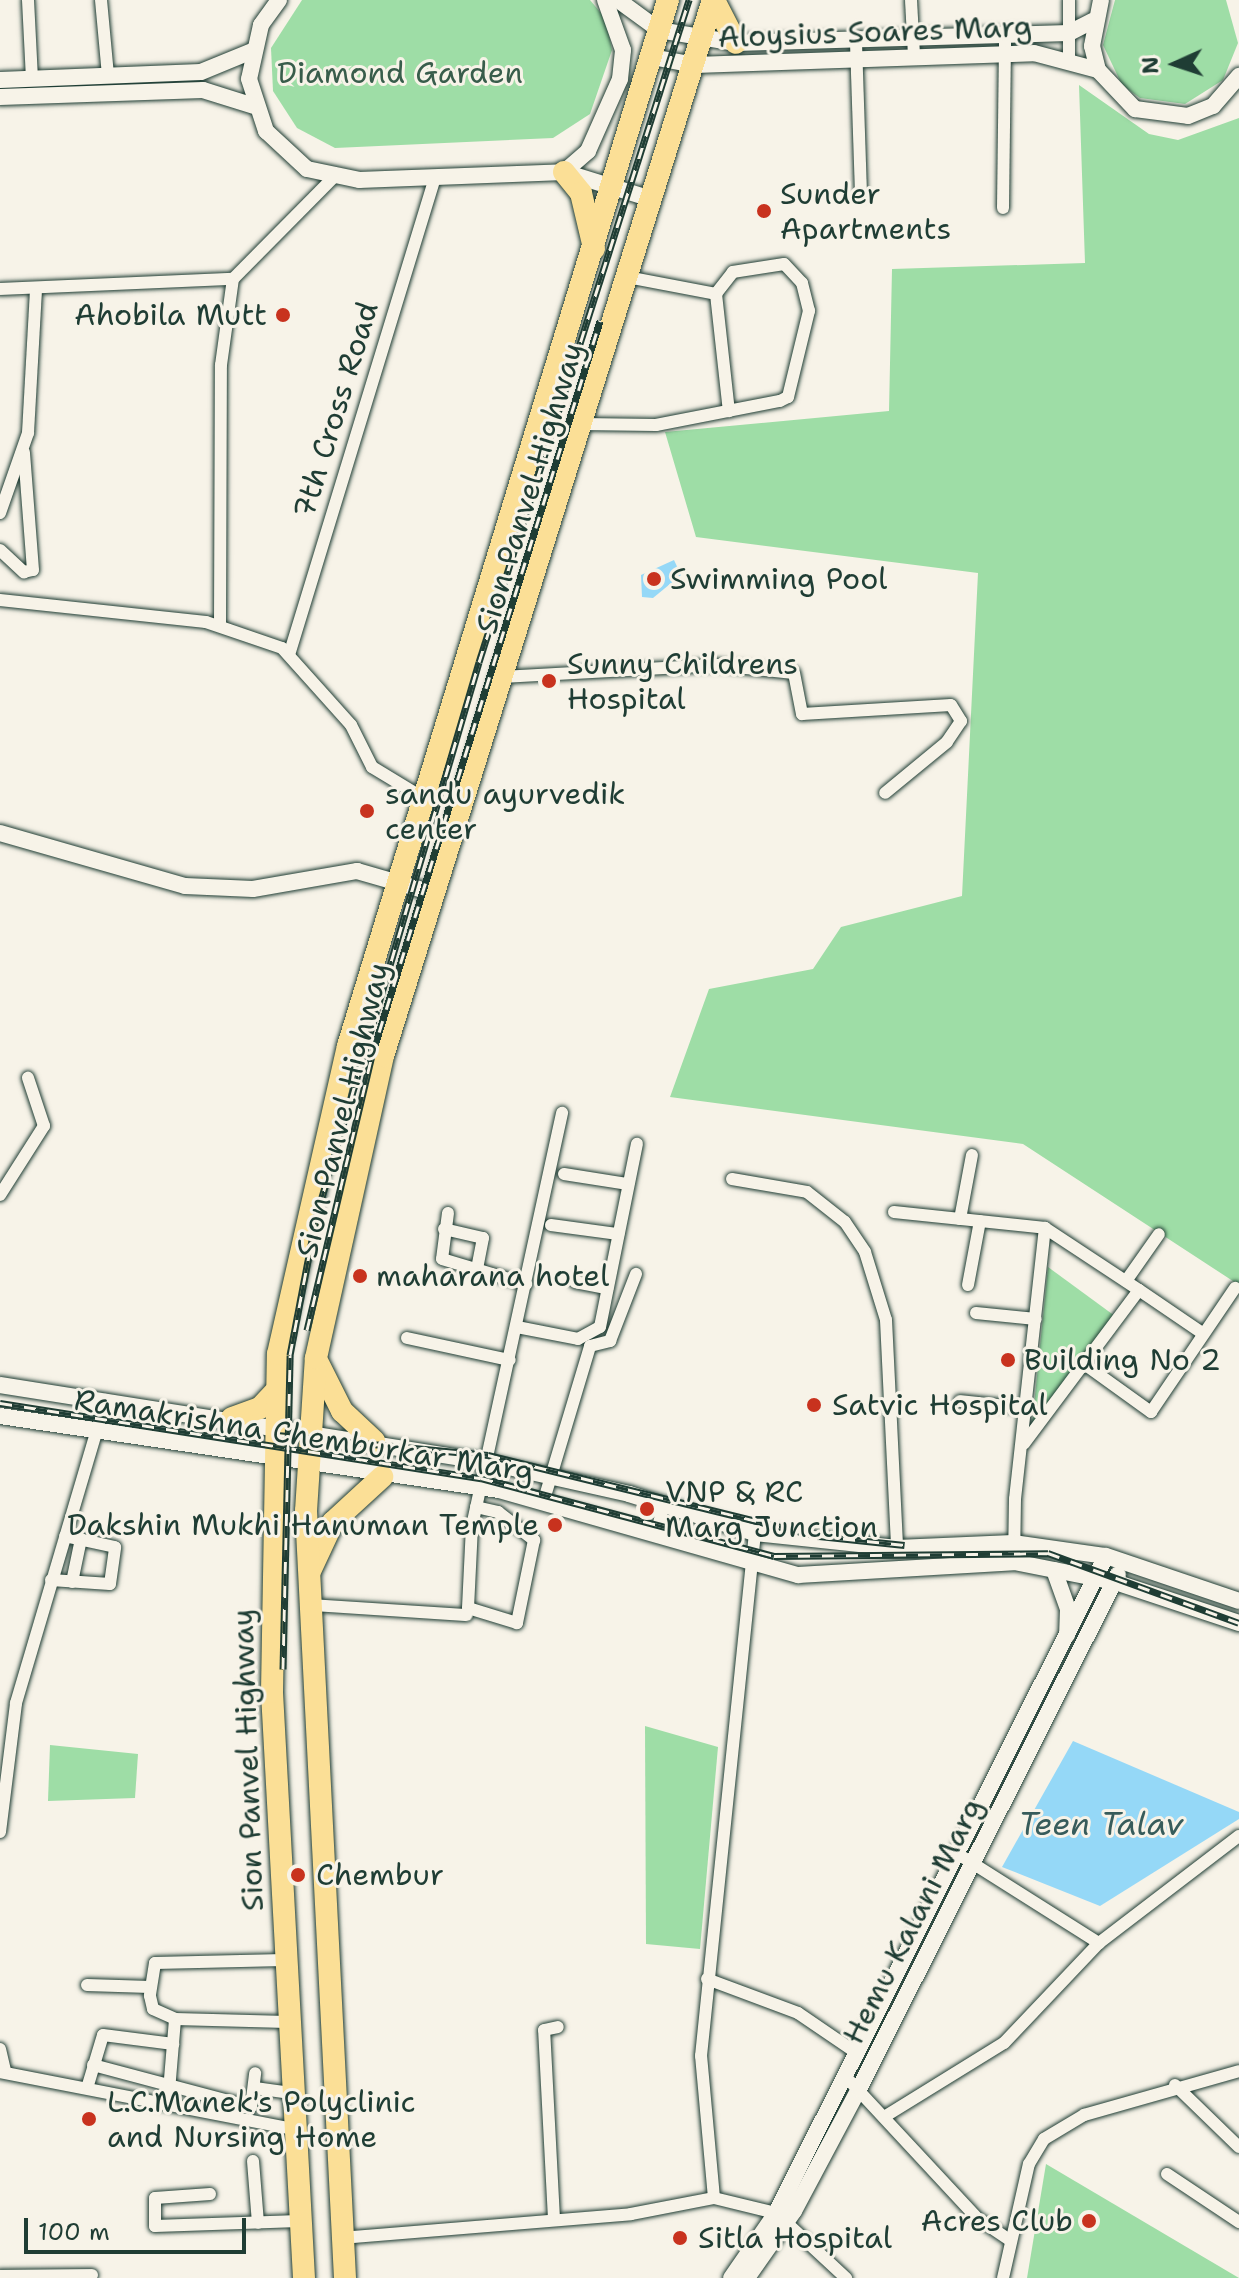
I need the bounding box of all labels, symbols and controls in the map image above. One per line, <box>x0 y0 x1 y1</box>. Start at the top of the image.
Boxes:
street label: Aloysius Soares Marg <box>717 9 1033 55</box>
north arrow <box>1135 24 1215 104</box>
park label: Diamond Garden <box>277 55 523 91</box>
text: N <box>1136 56 1165 75</box>
place label: Sunder Apartments <box>780 176 951 246</box>
marker: Sunder Apartments <box>755 202 773 220</box>
place label: Ahobila Mutt <box>74 297 267 333</box>
street label: 7th Cross Road <box>286 297 386 523</box>
marker: Ahobila Mutt <box>274 306 292 324</box>
street label: Sion Panvel Highway <box>469 338 591 638</box>
place label: Swimming Pool <box>670 561 887 597</box>
marker: Swimming Pool <box>645 570 663 588</box>
place label: Sunny Childrens Hospital <box>567 646 798 716</box>
marker: Sunny Childrens Hospital <box>538 670 560 692</box>
place label: sandu ayurvedik center <box>385 776 625 846</box>
marker: sandu ayurvedik center <box>356 800 378 822</box>
street label: Sion Panvel Highway <box>289 959 397 1261</box>
place label: maharana hotel <box>376 1258 609 1294</box>
marker: maharana hotel <box>351 1267 369 1285</box>
place label: Building No 2 <box>1024 1342 1221 1378</box>
marker: Building No 2 <box>999 1351 1017 1369</box>
street label: Ramakrishna Chemburkar Marg <box>72 1382 536 1490</box>
place label: Satvic Hospital <box>832 1387 1047 1423</box>
marker: Satvic Hospital <box>803 1394 825 1416</box>
place label: VNP & RC Marg Junction <box>665 1474 878 1544</box>
marker: VNP & RC Marg Junction <box>636 1498 658 1520</box>
place label: Dakshin Mukhi Hanuman Temple <box>67 1507 539 1543</box>
marker: Dakshin Mukhi Hanuman Temple <box>546 1516 564 1534</box>
street label: Sion Panvel Highway <box>225 1608 271 1912</box>
street label: Hemu Kalani Marg <box>835 1792 991 2050</box>
water label: Teen Talav <box>1019 1805 1183 1843</box>
place label: Chembur <box>316 1857 444 1893</box>
marker: Chembur <box>287 1864 309 1886</box>
place label: L.C.Manek's Polyclinic and Nursing Home <box>107 2084 416 2154</box>
marker: L.C.Manek's Polyclinic and Nursing Home <box>78 2108 100 2130</box>
scale bar <box>28 2202 250 2252</box>
place label: Acres Club <box>921 2203 1073 2239</box>
marker: Acres Club <box>1080 2212 1098 2230</box>
text: 100 m <box>38 2216 110 2248</box>
place label: Sitla Hospital <box>698 2220 892 2256</box>
marker: Sitla Hospital <box>669 2227 691 2249</box>

